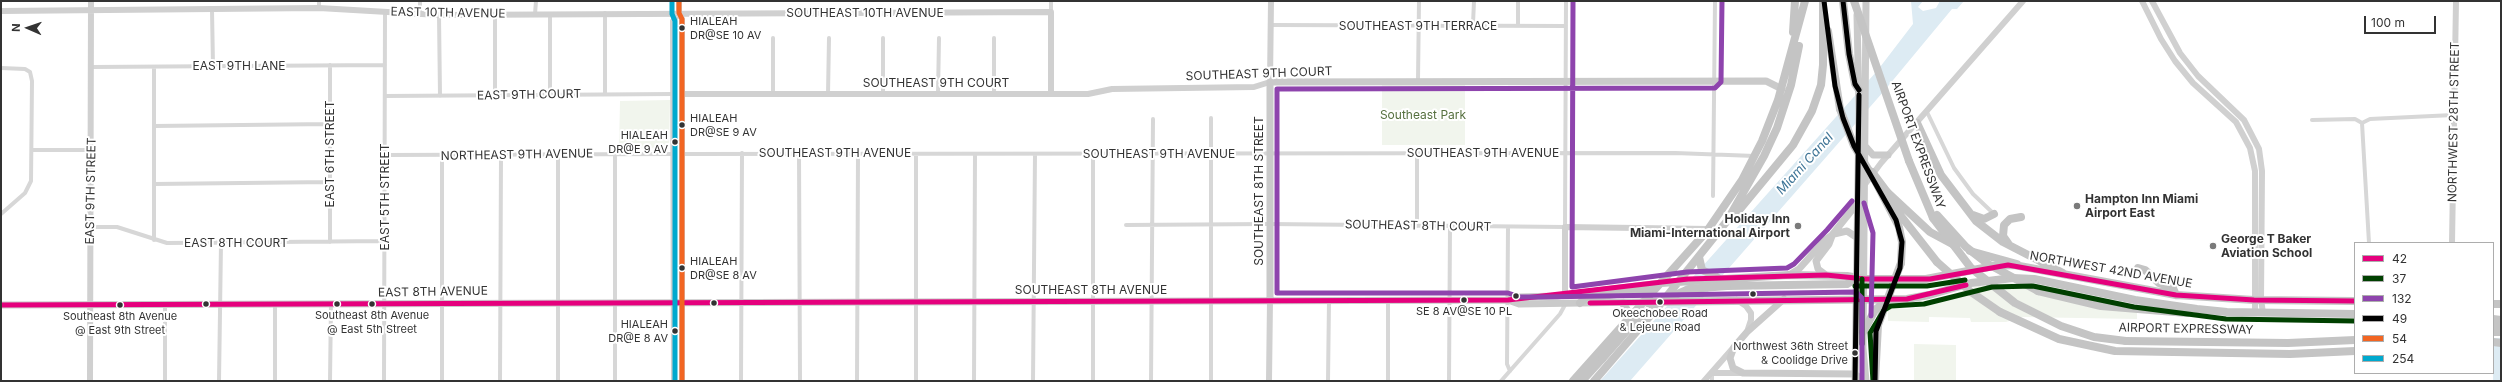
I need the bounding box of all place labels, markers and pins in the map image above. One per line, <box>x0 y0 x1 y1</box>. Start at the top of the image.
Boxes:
place label: HIALEAH DR@SE 10 AV <box>690 15 761 41</box>
marker: HIALEAH DR@SE 10 AV <box>677 23 687 33</box>
place label: HIALEAH DR@SE 9 AV <box>690 112 757 138</box>
marker: HIALEAH DR@SE 9 AV <box>677 120 687 130</box>
place label: HIALEAH DR@E 9 AV <box>608 129 668 155</box>
marker: HIALEAH DR@E 9 AV <box>670 137 680 147</box>
place label: Hampton Inn Miami Airport East <box>2085 192 2198 220</box>
marker: Hampton Inn Miami Airport East <box>2072 201 2082 211</box>
place label: Holiday Inn Miami-International Airport <box>1630 212 1790 240</box>
marker: Holiday Inn Miami-International Airport <box>1793 221 1803 231</box>
place label: George T Baker Aviation School <box>2221 232 2312 260</box>
marker: George T Baker Aviation School <box>2208 241 2218 251</box>
place label: HIALEAH DR@SE 8 AV <box>690 255 757 281</box>
marker: HIALEAH DR@SE 8 AV <box>677 263 687 273</box>
unlabelled marker <box>1748 289 1758 299</box>
unlabelled marker <box>1511 291 1521 301</box>
marker: SE 8 AV@SE 10 PL <box>1459 295 1469 305</box>
marker: Okeechobee Road & Lejeune Road <box>1655 297 1665 307</box>
unlabelled marker <box>709 298 719 308</box>
unlabelled marker <box>201 299 211 309</box>
unlabelled marker <box>332 299 342 309</box>
marker: Southeast 8th Avenue @ East 5th Street <box>367 299 377 309</box>
marker: Southeast 8th Avenue @ East 9th Street <box>115 300 125 310</box>
place label: SE 8 AV@SE 10 PL <box>1416 305 1512 319</box>
place label: Okeechobee Road & Lejeune Road <box>1612 307 1708 333</box>
place label: Southeast 8th Avenue @ East 5th Street <box>315 309 429 335</box>
place label: Southeast 8th Avenue @ East 9th Street <box>63 310 177 336</box>
place label: HIALEAH DR@E 8 AV <box>608 318 668 344</box>
marker: HIALEAH DR@E 8 AV <box>670 326 680 336</box>
place label: Northwest 36th Street & Coolidge Drive <box>1733 340 1848 366</box>
marker: Northwest 36th Street & Coolidge Drive <box>1850 348 1860 358</box>

